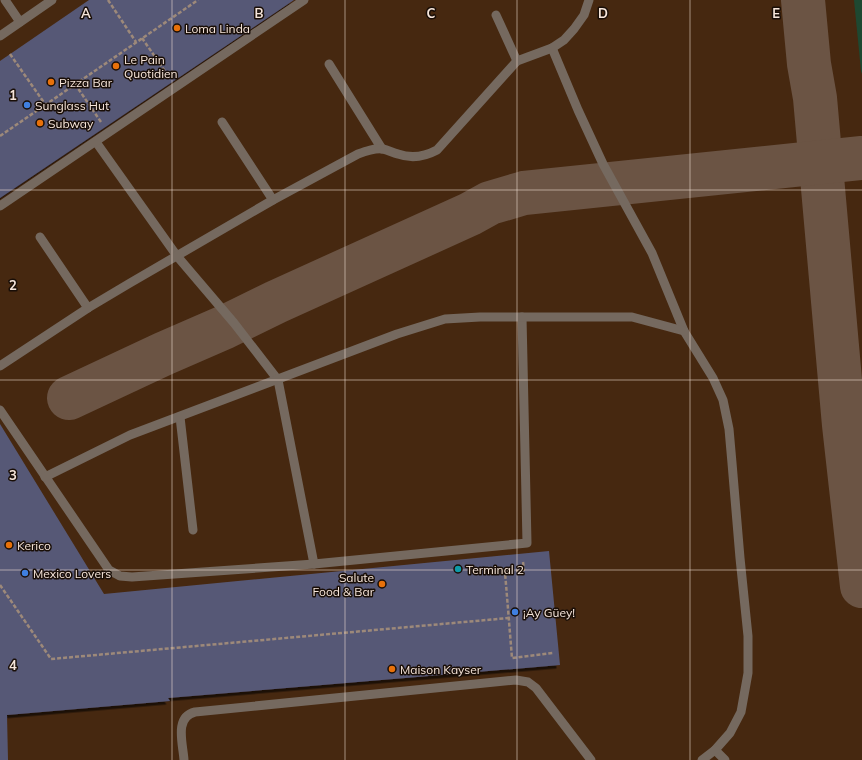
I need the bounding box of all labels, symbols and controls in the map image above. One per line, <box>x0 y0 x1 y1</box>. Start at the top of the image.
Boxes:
text: A <box>81 5 91 21</box>
text: B <box>255 5 264 21</box>
text: C <box>427 5 436 21</box>
text: D <box>598 5 608 21</box>
text: E <box>772 5 780 21</box>
place label: Loma Linda <box>185 21 250 36</box>
marker: Loma Linda <box>172 23 182 33</box>
place label: Le Pain Quotidien <box>124 52 178 81</box>
marker: Le Pain Quotidien <box>111 61 121 71</box>
place label: Pizza Bar <box>59 75 113 90</box>
marker: Pizza Bar <box>46 77 56 87</box>
text: 1 <box>9 87 17 103</box>
place label: Sunglass Hut <box>35 98 109 113</box>
marker: Sunglass Hut <box>22 100 32 110</box>
place label: Subway <box>48 116 94 131</box>
marker: Subway <box>35 118 45 128</box>
text: 2 <box>9 277 17 293</box>
text: 3 <box>9 467 17 483</box>
place label: Kerico <box>17 538 51 553</box>
marker: Kerico <box>4 540 14 550</box>
place label: Terminal 2 <box>466 562 524 577</box>
marker: Terminal 2 <box>453 564 463 574</box>
place label: Mexico Lovers <box>33 566 111 581</box>
marker: Mexico Lovers <box>20 568 30 578</box>
place label: Salute Food & Bar <box>313 570 375 599</box>
marker: Salute Food & Bar <box>377 579 387 589</box>
place label: ¡Ay Güey! <box>523 605 575 620</box>
marker: ¡Ay Güey! <box>510 607 520 617</box>
text: 4 <box>9 657 17 673</box>
place label: Maison Kayser <box>400 662 482 677</box>
marker: Maison Kayser <box>387 664 397 674</box>

